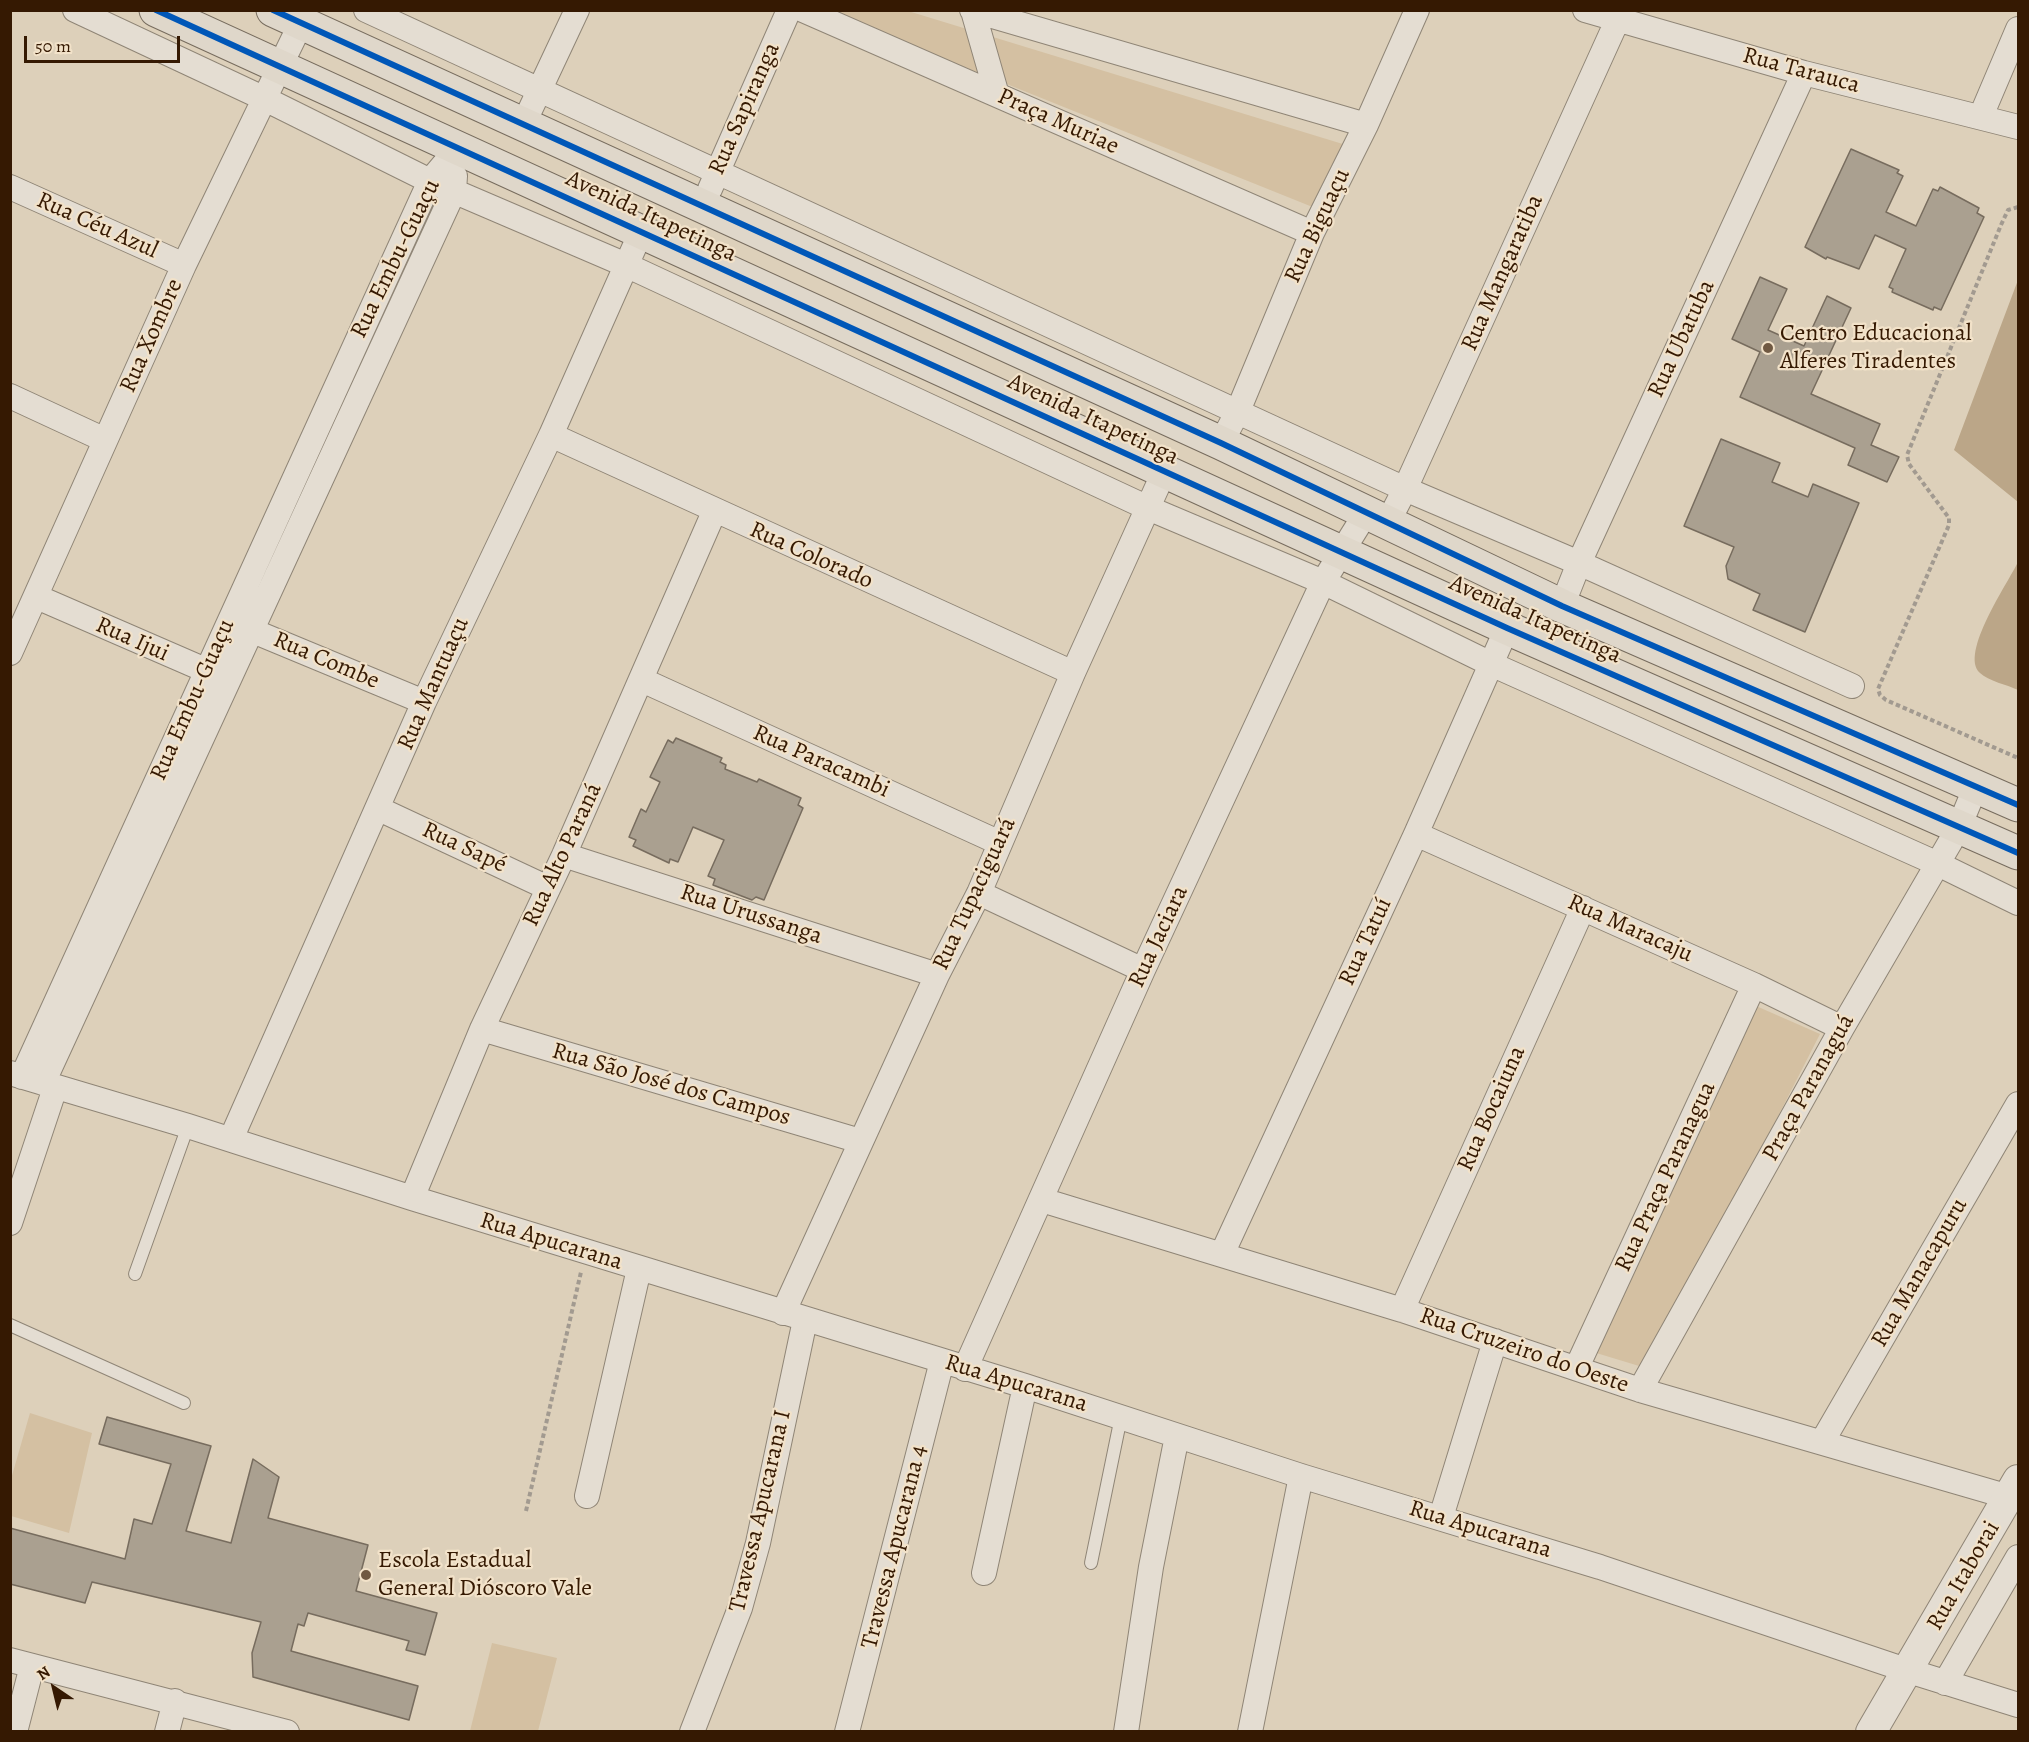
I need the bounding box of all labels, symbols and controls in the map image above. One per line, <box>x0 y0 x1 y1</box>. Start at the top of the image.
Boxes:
scale bar <box>27 24 183 62</box>
text: 50 m <box>35 34 71 58</box>
street label: Rua Sapiranga <box>703 38 787 180</box>
street label: Rua Tarauca <box>1739 42 1863 100</box>
street label: Praça Muriae <box>993 82 1123 162</box>
street label: Rua Biguaçu <box>1279 164 1357 288</box>
street label: Avenida Itapetinga <box>561 165 741 269</box>
street label: Rua Embu-Guaçu <box>345 175 447 343</box>
street label: Rua Céu Azul <box>32 186 162 266</box>
street label: Rua Mangaratiba <box>1456 190 1550 356</box>
street label: Rua Xombre <box>114 275 190 397</box>
street label: Rua Ubatuba <box>1642 275 1722 403</box>
place label: Centro Educacional Alferes Tiradentes <box>1780 320 1972 376</box>
marker: Centro Educacional Alferes Tiradentes <box>1761 341 1775 355</box>
street label: Avenida Itapetinga <box>1003 368 1183 472</box>
street label: Rua Colorado <box>745 516 877 596</box>
street label: Avenida Itapetinga <box>1445 569 1625 671</box>
street label: Rua Ijui <box>91 611 173 669</box>
street label: Rua Mantuaçu <box>392 613 476 755</box>
street label: Rua Embu-Guaçu <box>145 615 241 785</box>
street label: Rua Combe <box>269 626 383 696</box>
street label: Rua Paracambi <box>748 719 894 805</box>
street label: Rua Alto Paraná <box>517 779 609 931</box>
street label: Rua Tupaciguará <box>927 813 1023 975</box>
street label: Rua Sapé <box>417 816 511 880</box>
street label: Rua Urussanga <box>676 879 826 951</box>
street label: Rua Jaciara <box>1123 881 1195 993</box>
street label: Rua Maracaju <box>1563 889 1697 969</box>
street label: Rua Tatuí <box>1333 893 1399 991</box>
street label: Praça Paranaguá <box>1757 1009 1861 1167</box>
street label: Rua São José dos Campos <box>548 1037 794 1133</box>
street label: Rua Bocaiuna <box>1452 1042 1532 1176</box>
street label: Rua Praça Paranagua <box>1609 1077 1723 1277</box>
street label: Rua Manacapuru <box>1866 1193 1974 1353</box>
street label: Rua Apucarana <box>476 1207 626 1277</box>
street label: Rua Cruzeiro do Oeste <box>1416 1302 1632 1400</box>
street label: Rua Apucarana <box>941 1349 1091 1419</box>
street label: Travessa Apucarana I <box>724 1407 798 1615</box>
street label: Travessa Apucarana 4 <box>856 1442 934 1652</box>
street label: Rua Apucarana <box>1405 1495 1555 1565</box>
street label: Rua Itaborai <box>1921 1516 2007 1636</box>
place label: Escola Estadual General Dióscoro Vale <box>378 1547 592 1603</box>
marker: Escola Estadual General Dióscoro Vale <box>359 1568 373 1582</box>
north arrow <box>24 1658 84 1718</box>
text: N <box>33 1661 55 1686</box>

